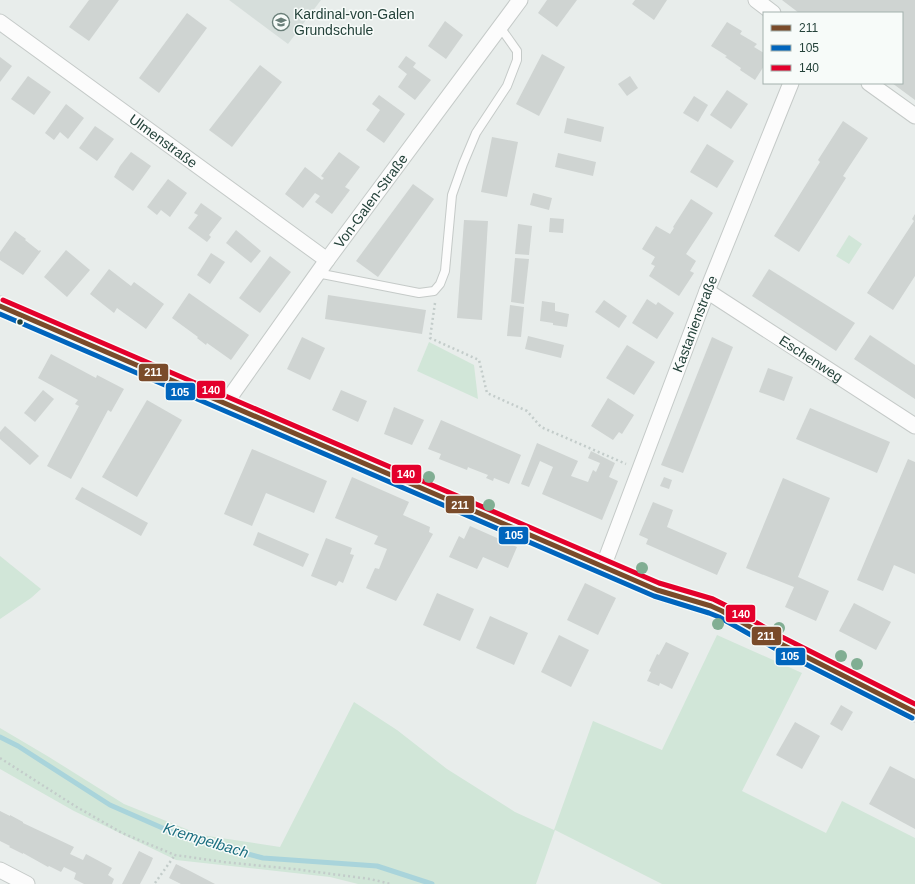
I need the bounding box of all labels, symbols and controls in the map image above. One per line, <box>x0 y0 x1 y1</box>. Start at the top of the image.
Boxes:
place label: Kardinal-von-Galen Grundschule <box>294 6 415 38</box>
school or university icon: Kardinal-von-Galen Grundschule <box>271 12 291 32</box>
legend <box>763 12 903 84</box>
text: 211 <box>799 21 818 35</box>
text: 105 <box>799 41 819 55</box>
text: 140 <box>799 61 819 75</box>
street label: Ulmenstraße <box>126 111 201 171</box>
street label: Von-Galen-Straße <box>331 151 411 251</box>
street label: Kastanienstraße <box>669 273 721 374</box>
unlabelled marker <box>15 317 25 327</box>
street label: Eschenweg <box>776 332 846 385</box>
line badge: 211 <box>138 363 169 382</box>
text: 211 <box>144 366 162 378</box>
line badge: 140 <box>196 380 226 399</box>
line badge: 105 <box>165 382 196 401</box>
text: 140 <box>202 384 220 396</box>
text: 105 <box>171 386 189 398</box>
line badge: 140 <box>391 464 422 484</box>
text: 140 <box>397 468 415 480</box>
line badge: 211 <box>445 495 475 514</box>
text: 211 <box>451 499 469 511</box>
line badge: 105 <box>498 526 529 545</box>
text: 105 <box>505 529 523 541</box>
line badge: 140 <box>725 604 756 623</box>
text: 140 <box>732 608 750 620</box>
line badge: 211 <box>751 626 782 646</box>
text: 211 <box>757 630 775 642</box>
line badge: 105 <box>775 647 806 666</box>
text: 105 <box>781 650 799 662</box>
water label: Krempelbach <box>161 819 251 861</box>

